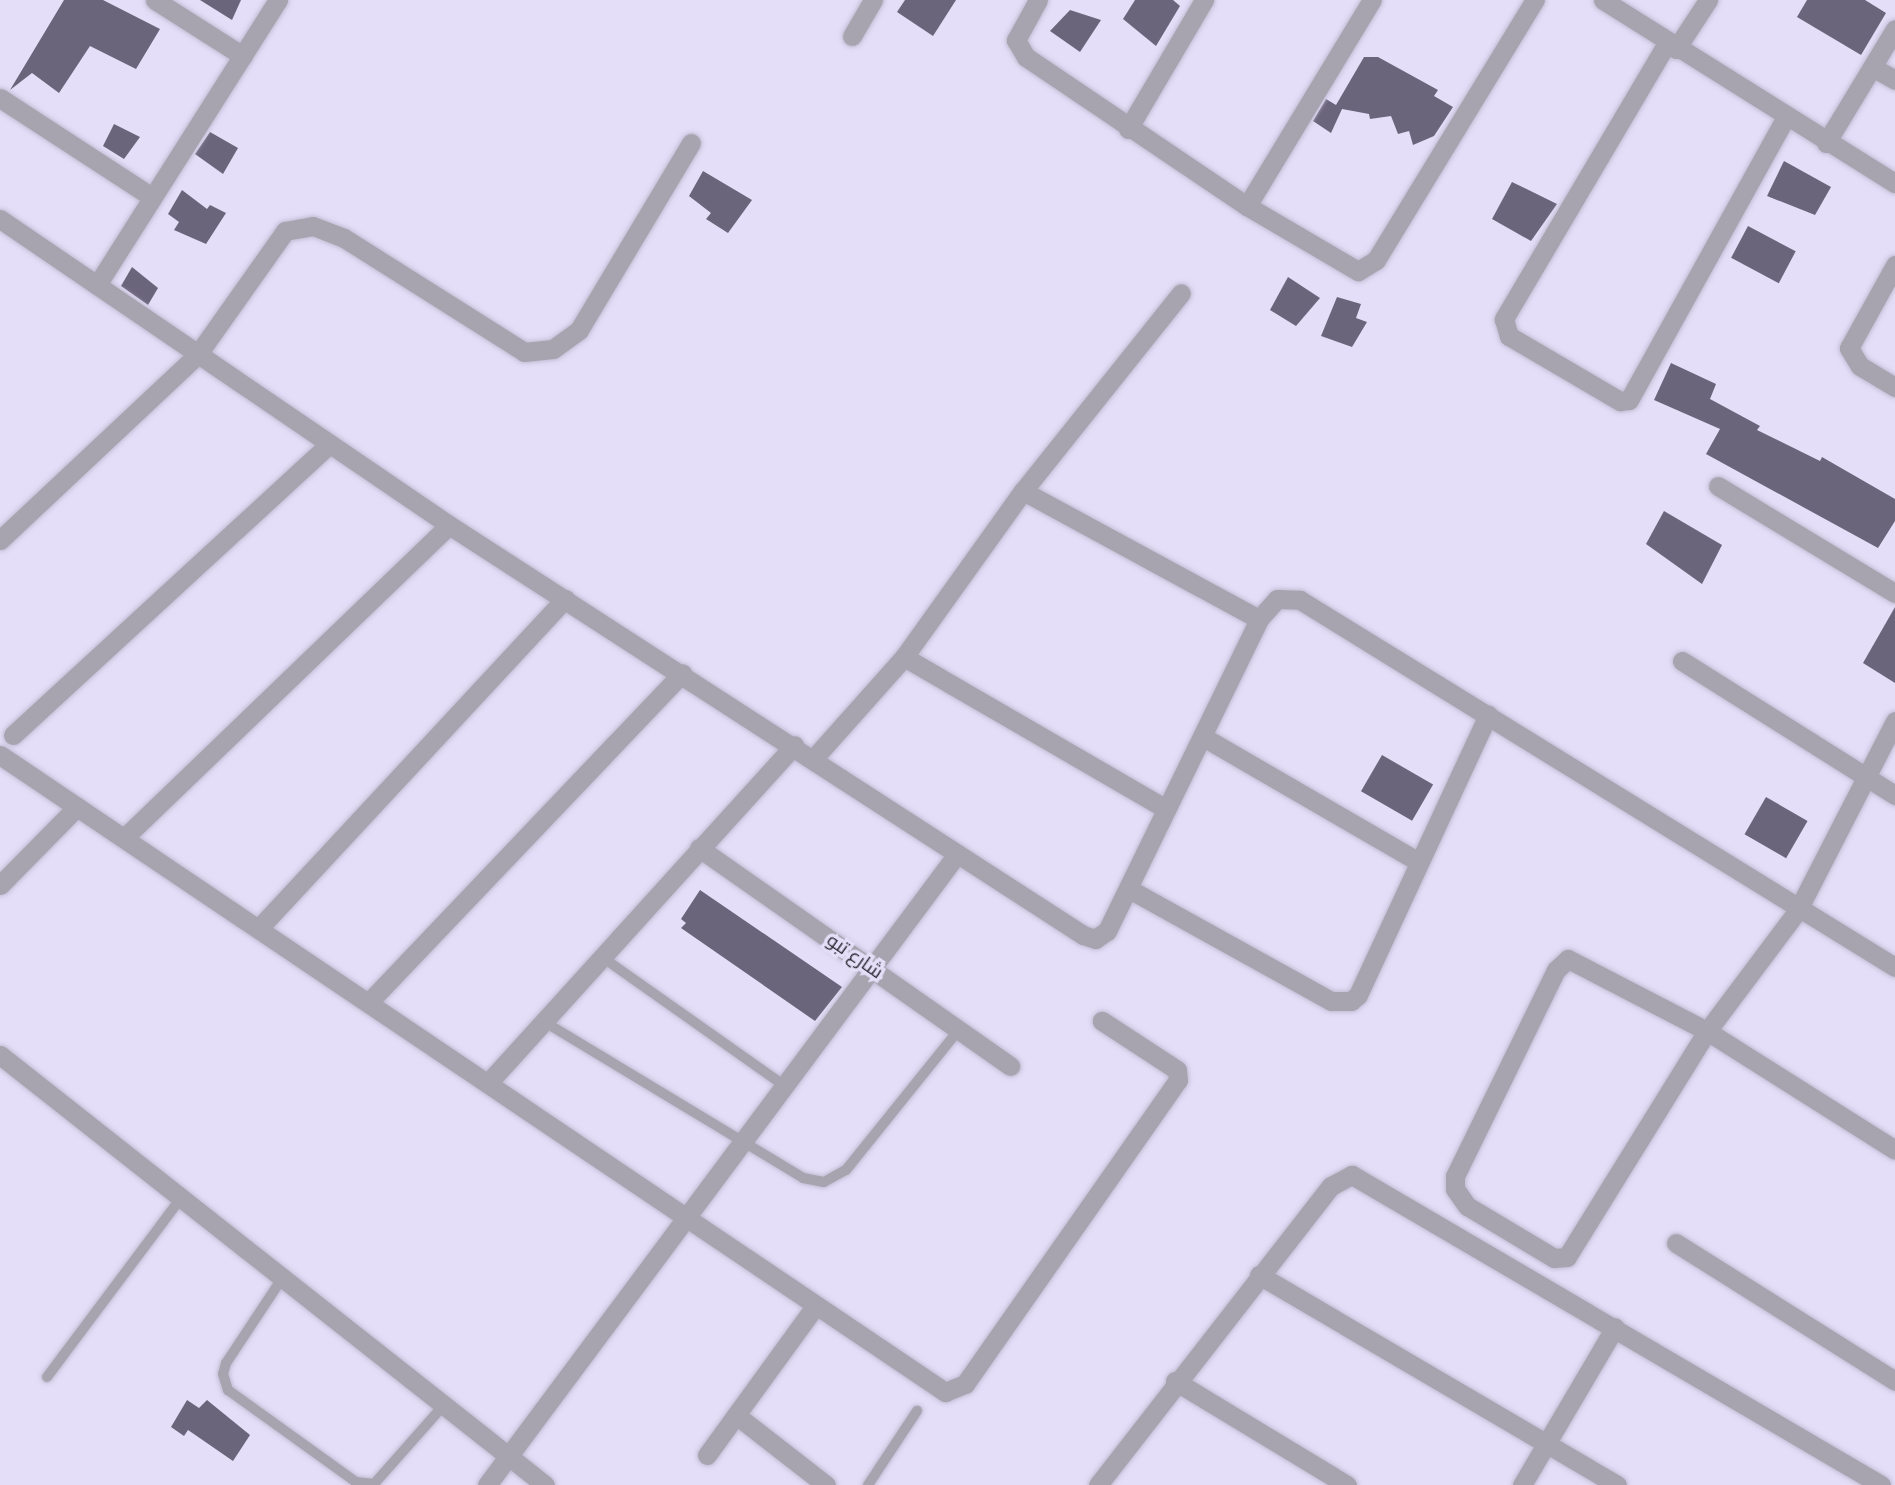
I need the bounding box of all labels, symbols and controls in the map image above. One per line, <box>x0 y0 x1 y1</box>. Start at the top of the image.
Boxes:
street label: شارع تبو <box>823 928 887 984</box>

